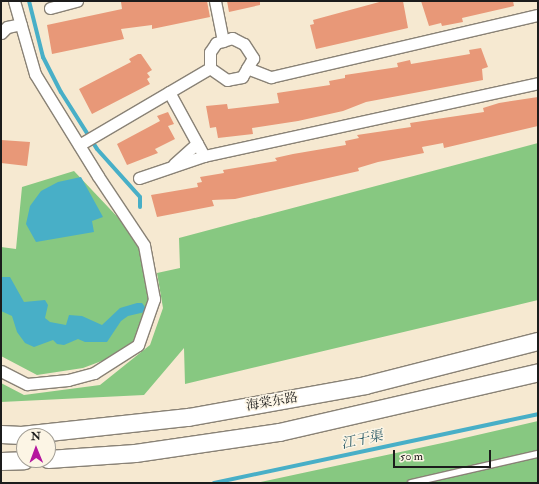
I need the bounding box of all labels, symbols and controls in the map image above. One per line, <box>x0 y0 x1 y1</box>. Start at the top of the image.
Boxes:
street label: 海棠东路 <box>245 390 299 414</box>
water label: 江干渠 <box>340 427 384 453</box>
north arrow <box>16 428 56 468</box>
text: N <box>31 430 41 443</box>
scale bar <box>395 442 493 468</box>
text: 50 m <box>400 449 423 464</box>

